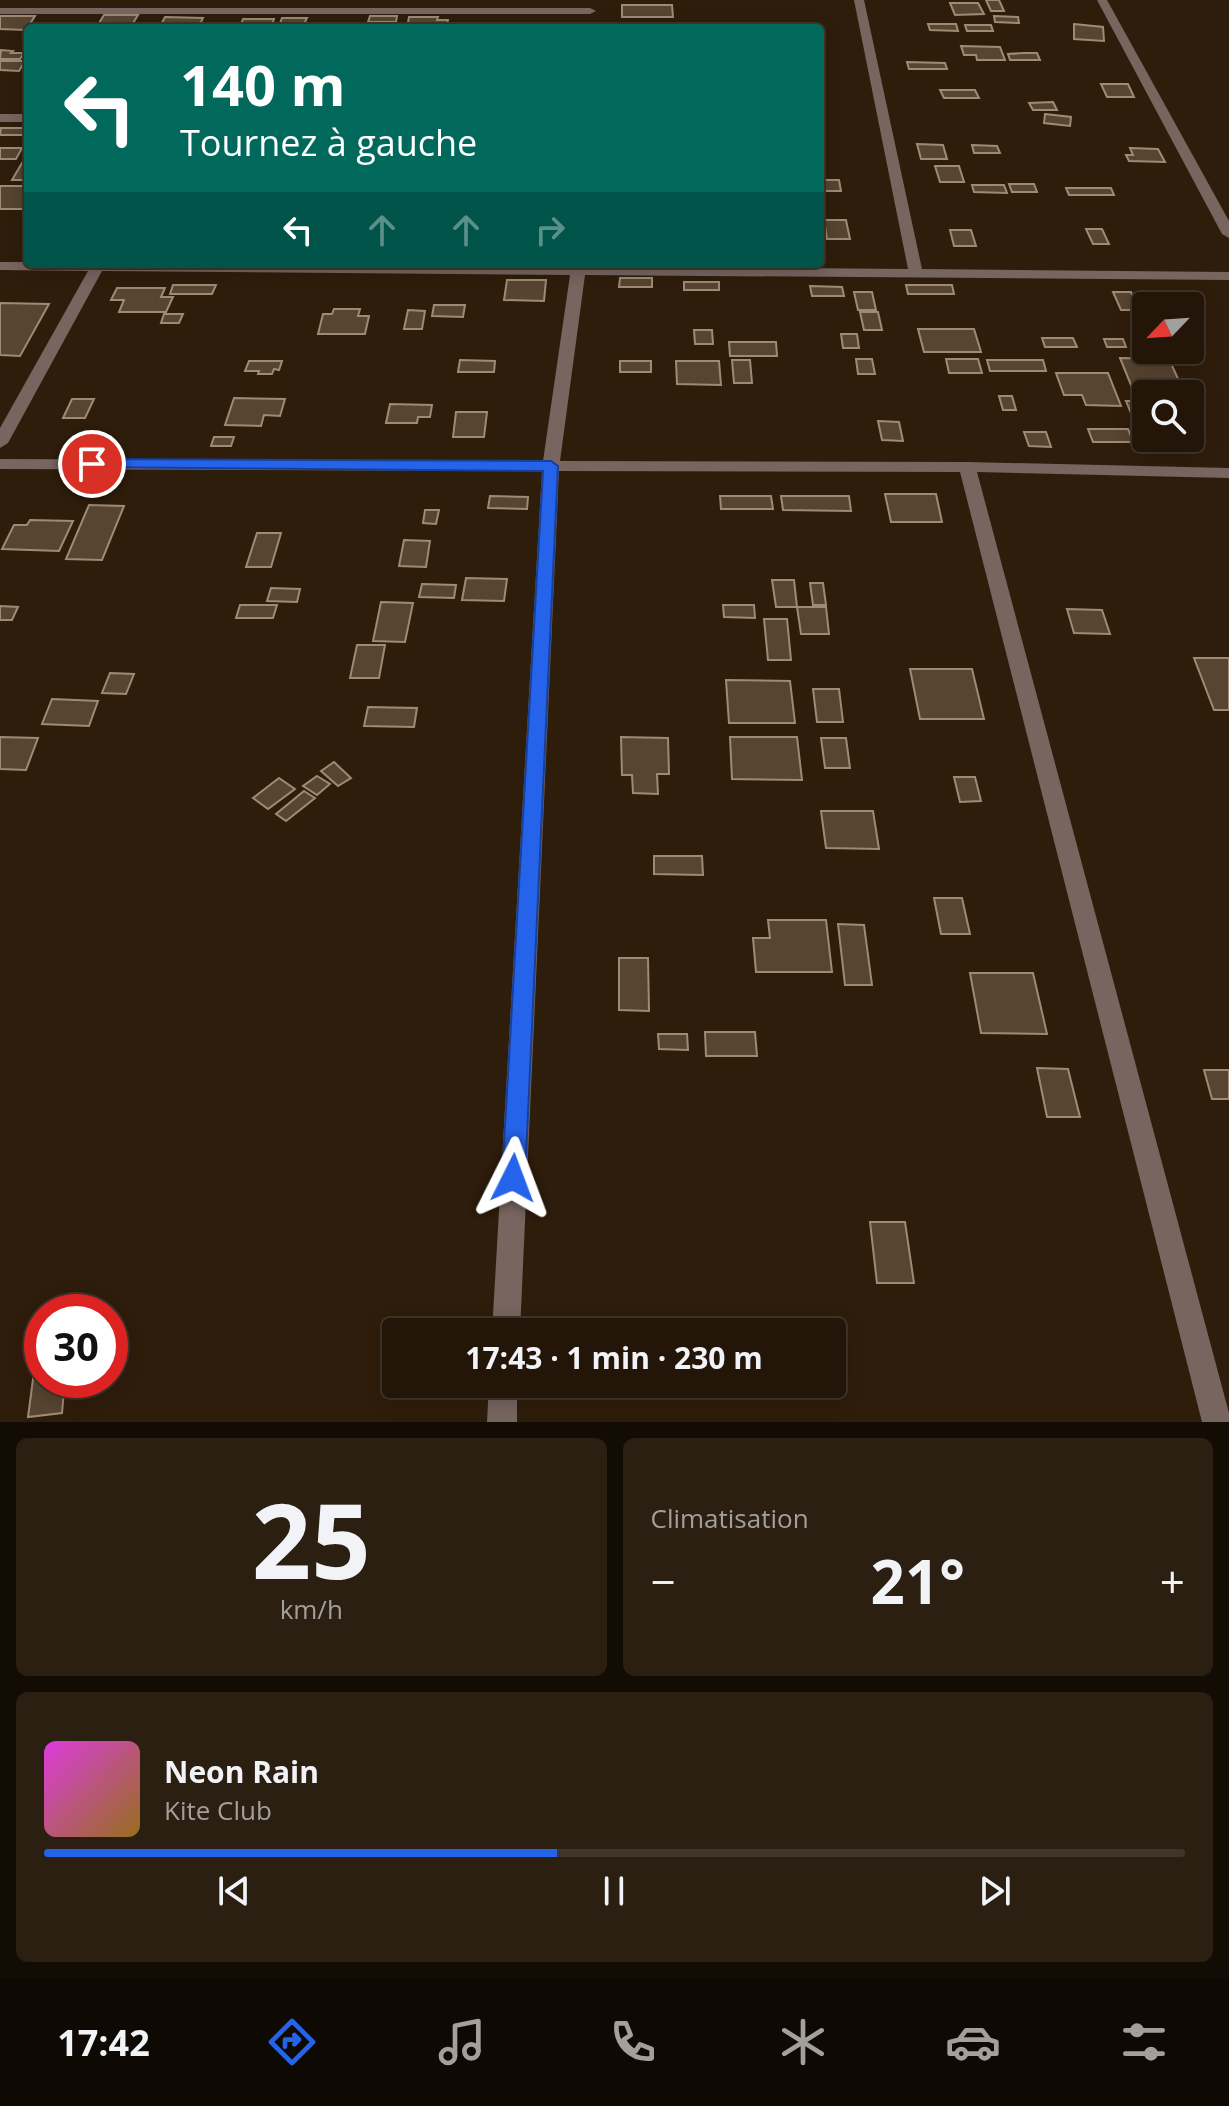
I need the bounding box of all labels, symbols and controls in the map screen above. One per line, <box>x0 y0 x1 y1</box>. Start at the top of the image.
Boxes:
text: 140 m <box>180 46 346 122</box>
icon: left <box>48 56 152 160</box>
text: Tournez à gauche <box>180 118 477 167</box>
icon: left <box>276 208 320 252</box>
icon: ahead <box>360 208 404 252</box>
icon: ahead <box>444 208 488 252</box>
icon: right <box>528 208 572 252</box>
north arrow <box>1132 292 1204 364</box>
map controls <box>1132 292 1204 452</box>
button: search <box>1132 380 1204 452</box>
pin <box>58 430 126 498</box>
icon: arrive <box>70 442 114 486</box>
position arrow <box>471 1136 555 1220</box>
speed limit sign: 30 <box>24 1294 128 1398</box>
text: 17:43 · 1 min · 230 m <box>465 1337 763 1378</box>
text: 25 <box>252 1468 371 1609</box>
text: Climatisation <box>651 1500 809 1536</box>
text: 21° <box>871 1540 965 1622</box>
text: − <box>651 1551 676 1611</box>
text: + <box>1160 1551 1185 1611</box>
text: km/h <box>280 1591 343 1627</box>
text: Neon Rain <box>164 1751 319 1792</box>
text: Kite Club <box>164 1792 272 1828</box>
icon: previous <box>212 1869 256 1913</box>
icon: pause <box>592 1869 636 1913</box>
icon: next <box>973 1869 1017 1913</box>
icon: directions <box>264 2014 320 2070</box>
icon: music <box>434 2014 490 2070</box>
icon: phone <box>605 2014 661 2070</box>
icon: climate <box>775 2014 831 2070</box>
icon: car <box>945 2014 1001 2070</box>
icon: filters <box>1116 2014 1172 2070</box>
text: 17:42 <box>57 2018 150 2067</box>

